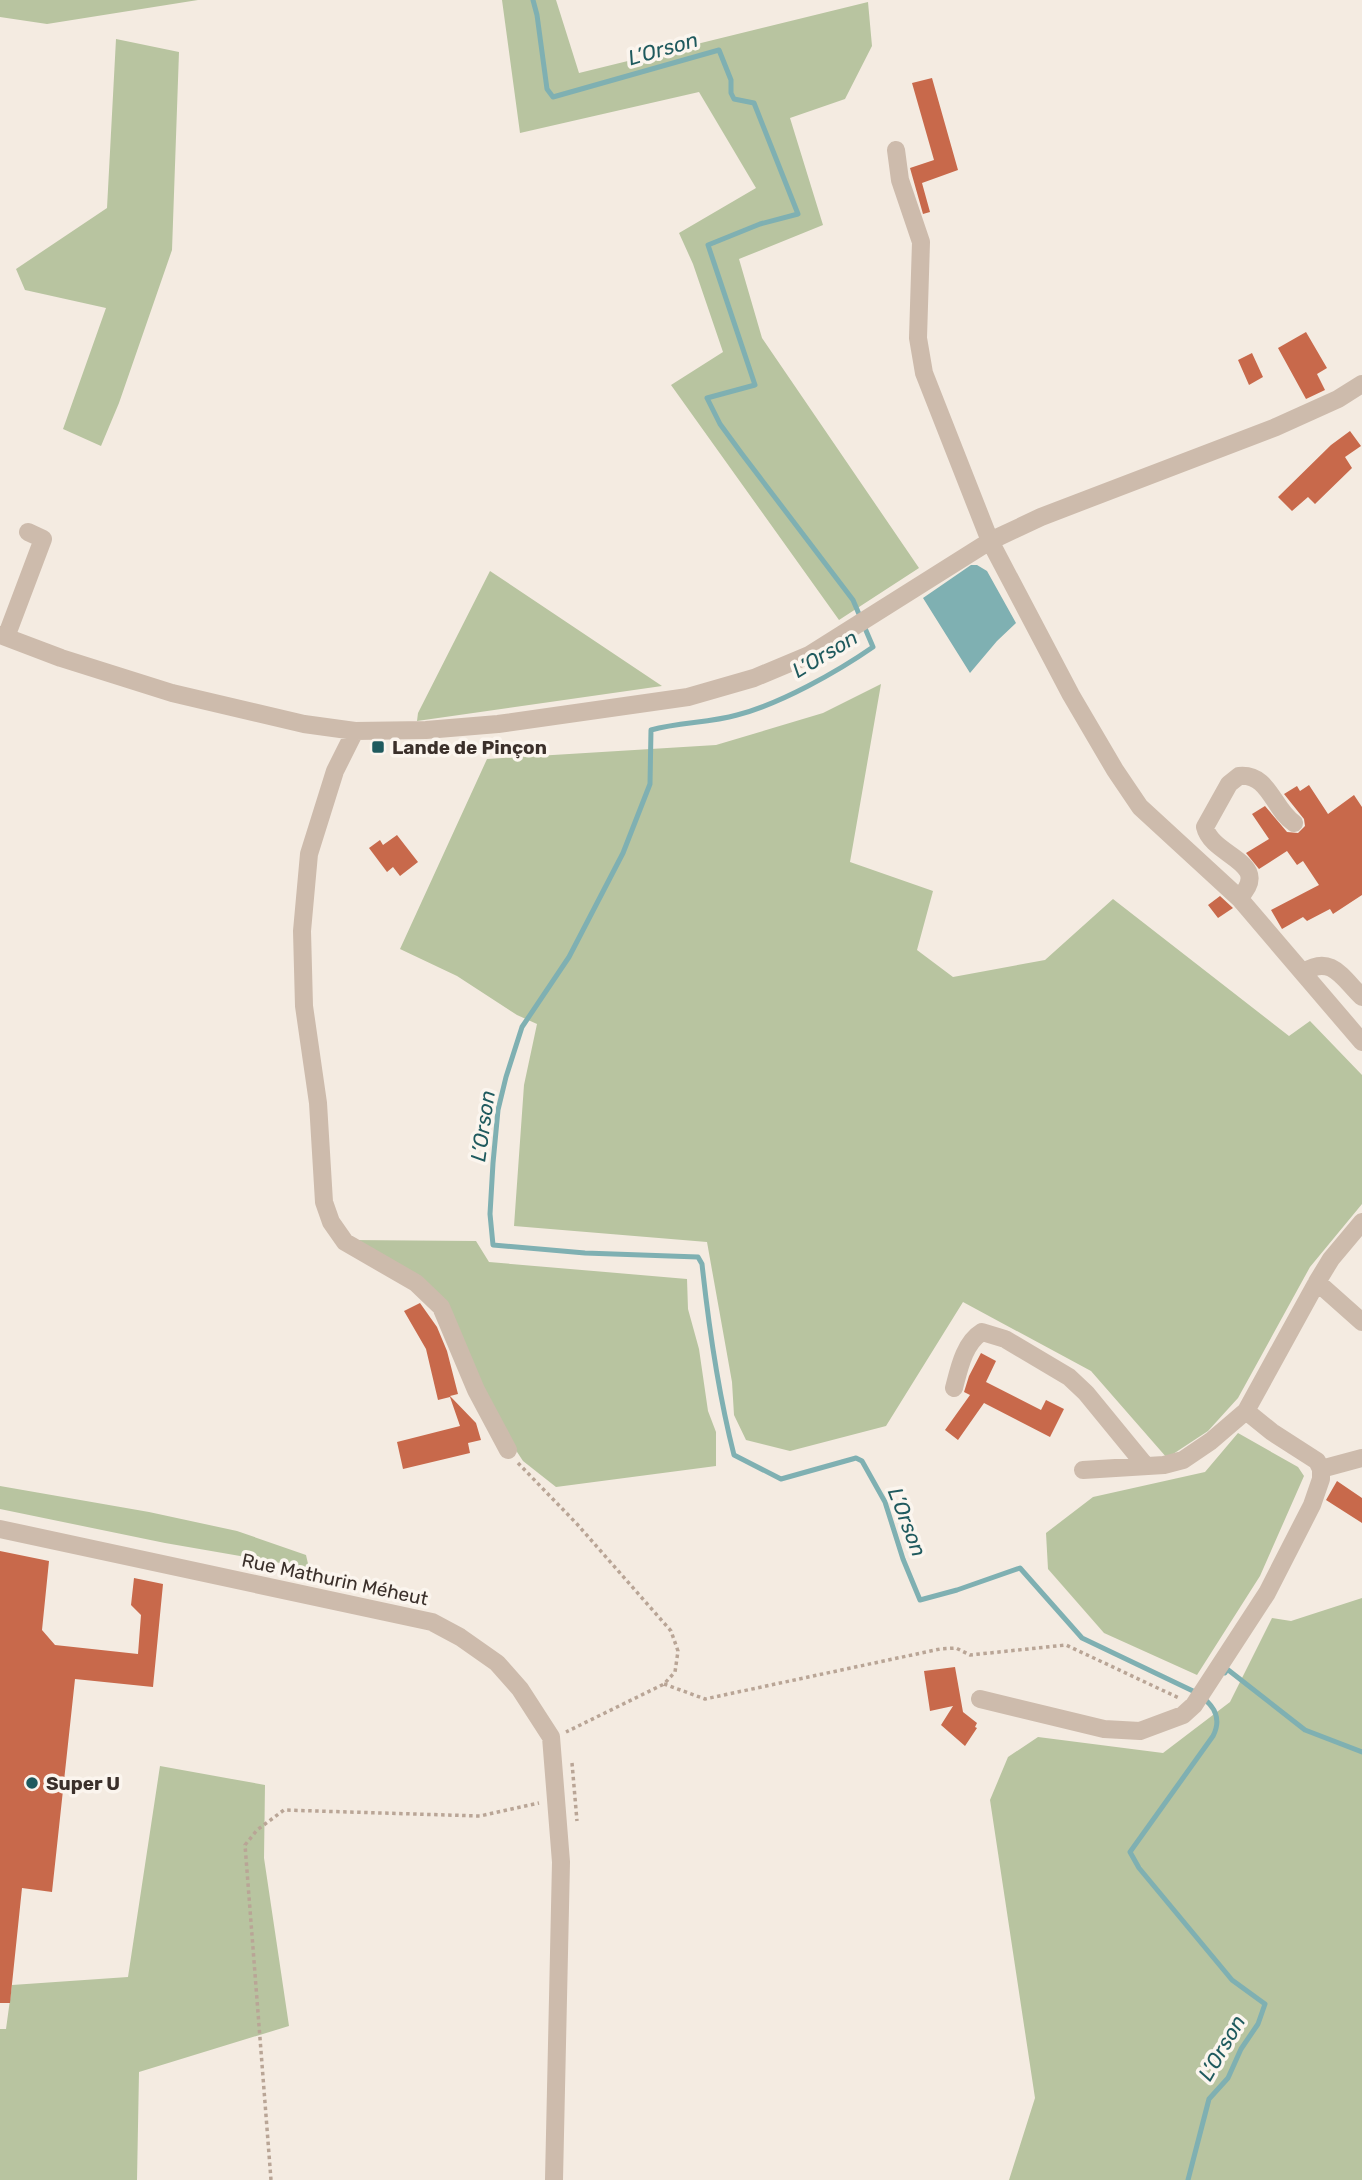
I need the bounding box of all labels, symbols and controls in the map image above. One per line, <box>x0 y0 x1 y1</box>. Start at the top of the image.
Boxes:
water label: L’Orson <box>625 27 701 70</box>
water label: L’Orson <box>788 624 862 683</box>
place label: Lande de Pinçon <box>392 736 547 759</box>
marker: Lande de Pinçon <box>370 739 386 755</box>
water label: L’Orson <box>465 1089 500 1163</box>
water label: L’Orson <box>883 1484 932 1560</box>
street label: Rue Mathurin Méheut <box>240 1549 431 1611</box>
place label: Super U <box>46 1772 120 1795</box>
marker: Super U <box>24 1775 40 1791</box>
water label: L’Orson <box>1193 2010 1250 2085</box>

